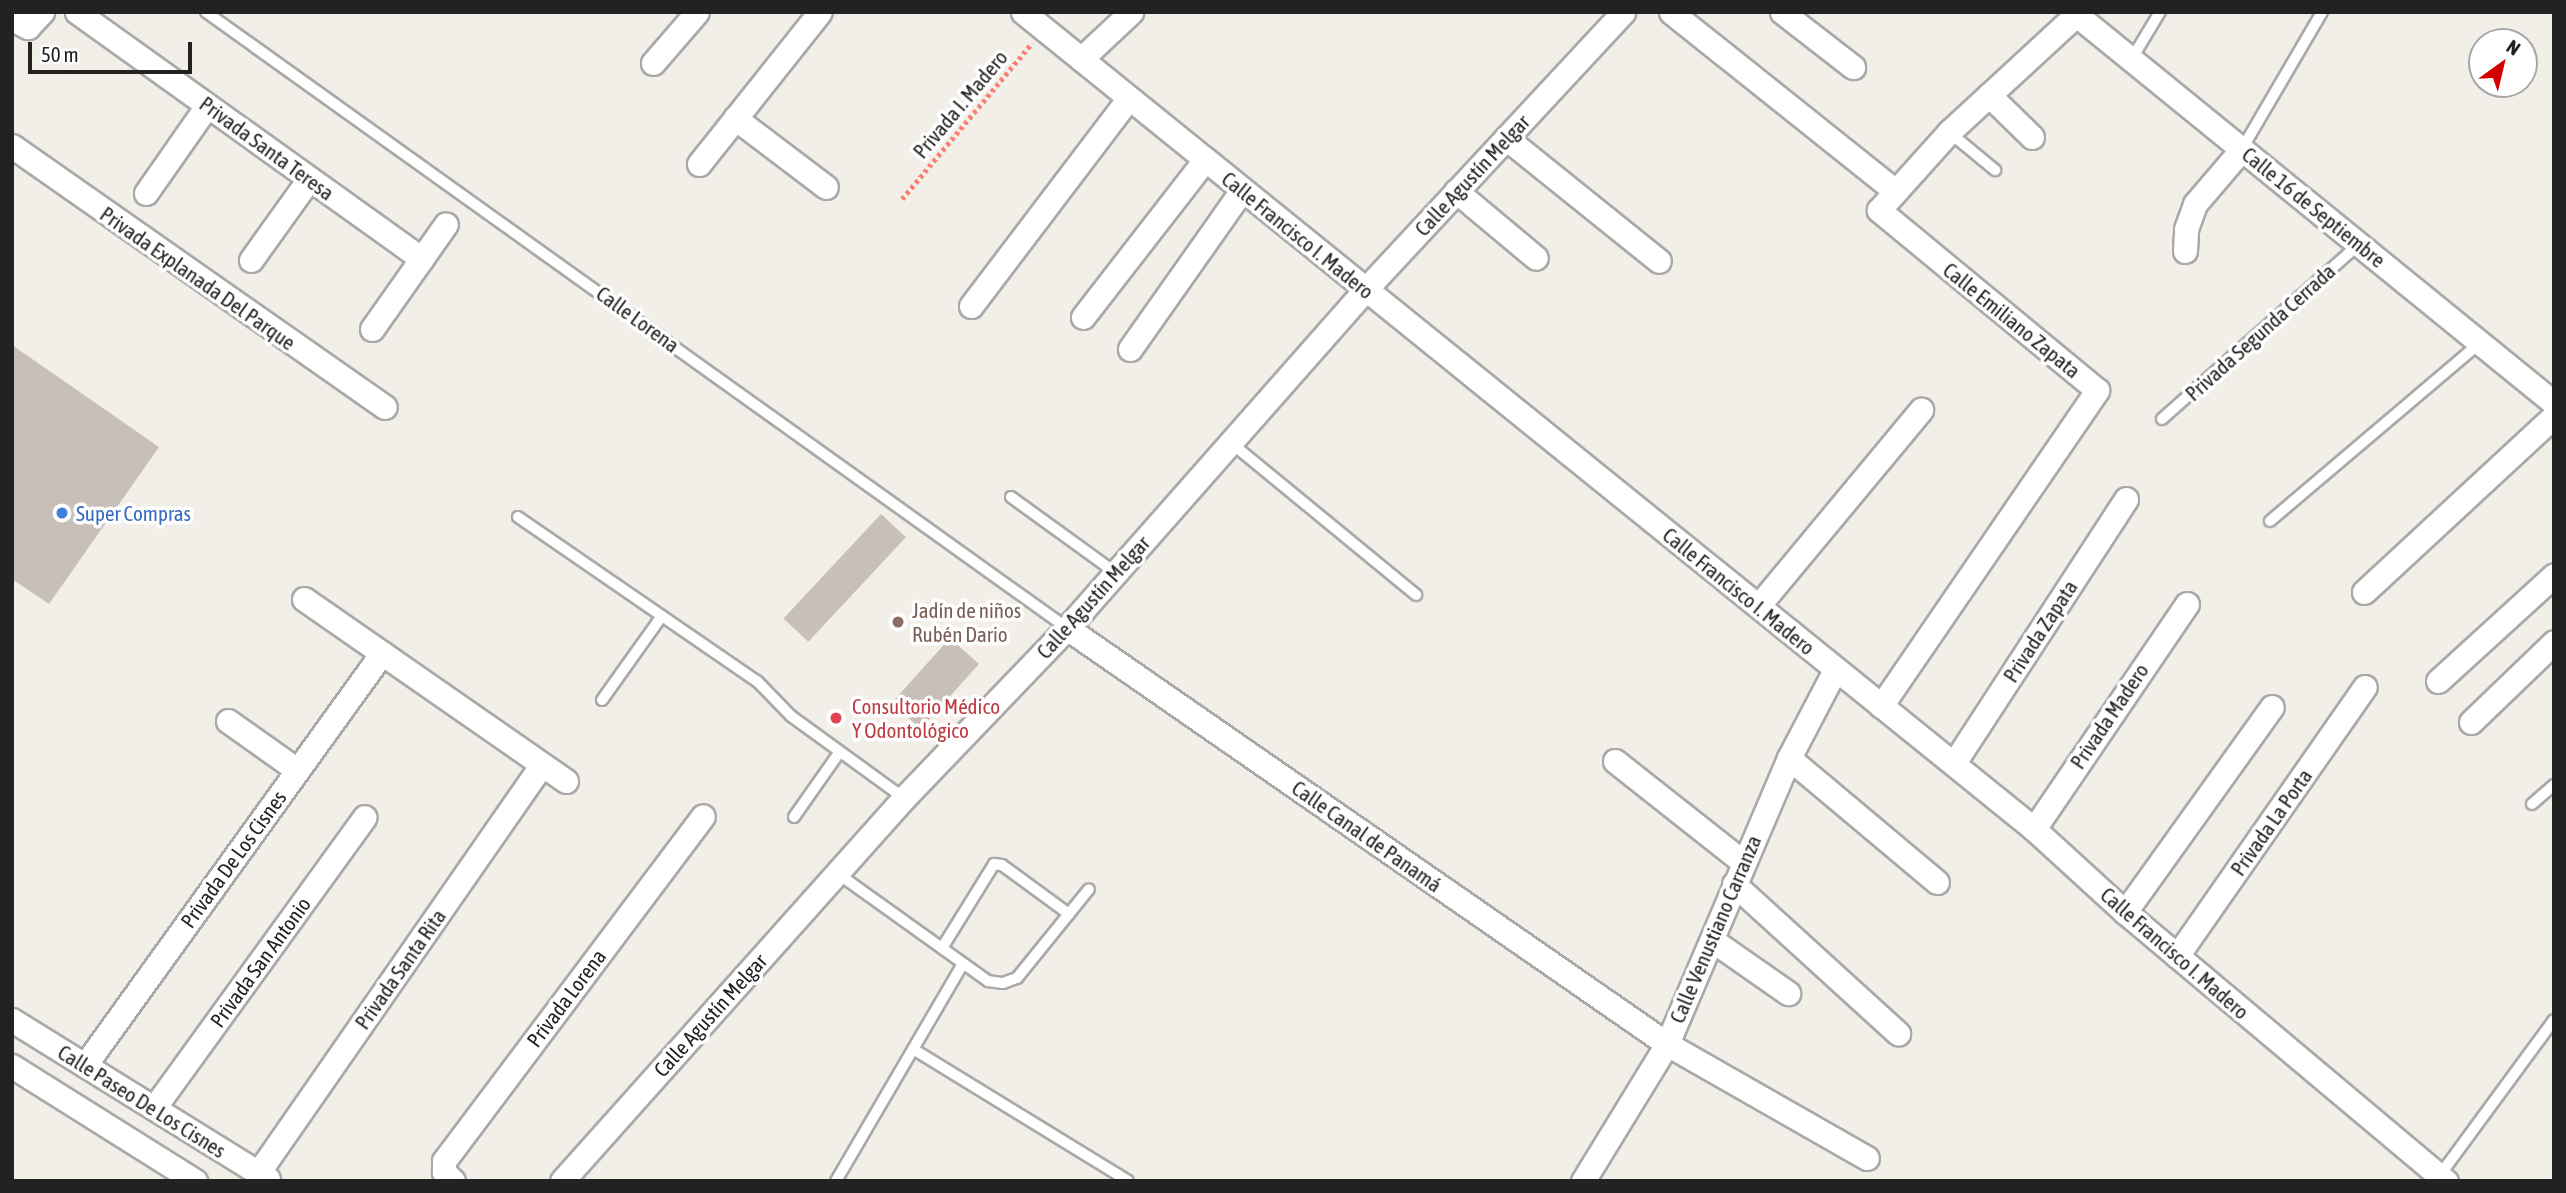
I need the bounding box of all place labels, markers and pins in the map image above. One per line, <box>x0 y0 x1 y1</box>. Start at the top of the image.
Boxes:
place label: Super Compras <box>76 500 191 526</box>
marker: Super Compras <box>54 505 70 521</box>
place label: Jadín de niños Rubén Dario <box>912 597 1021 647</box>
marker: Jadín de niños Rubén Dario <box>890 614 906 630</box>
place label: Consultorio Médico Y Odontológico <box>852 693 1000 743</box>
marker: Consultorio Médico Y Odontológico <box>826 708 846 728</box>

